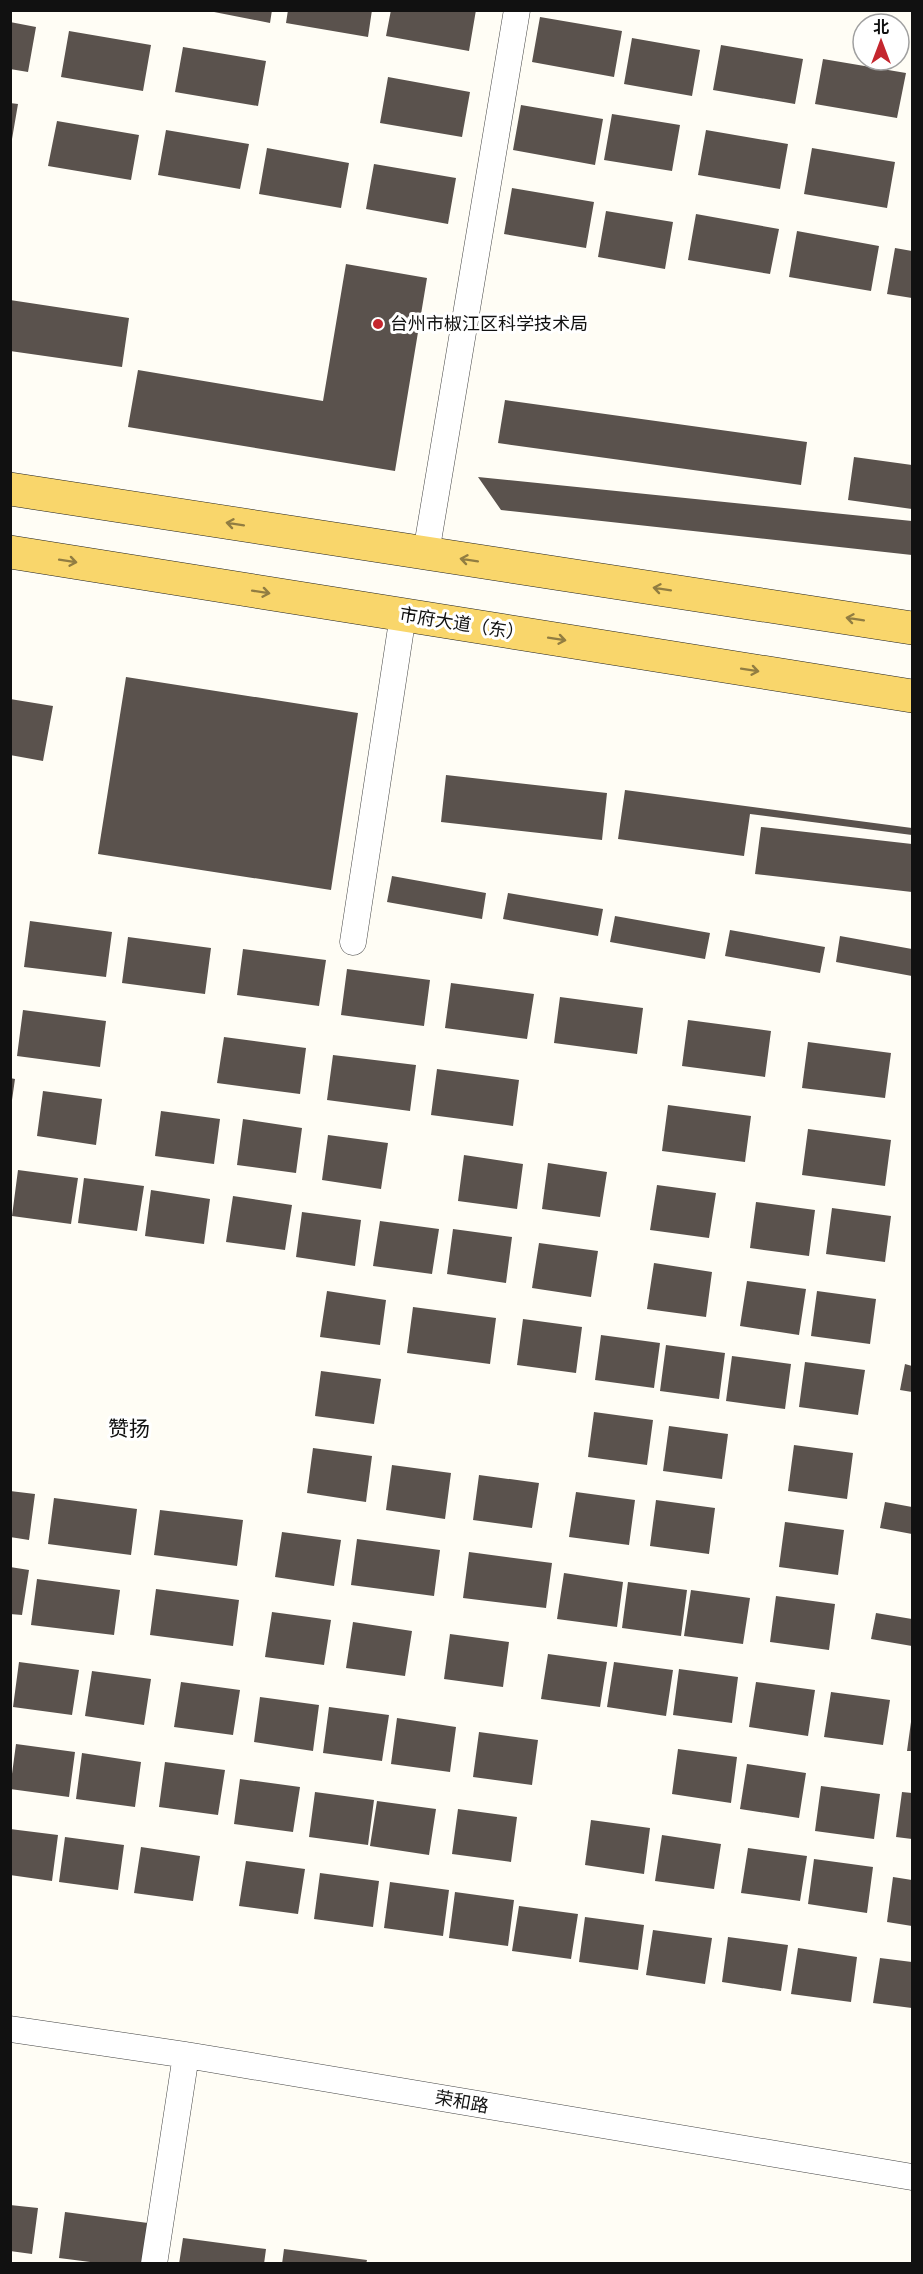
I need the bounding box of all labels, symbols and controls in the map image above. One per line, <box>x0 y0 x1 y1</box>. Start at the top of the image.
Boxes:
north arrow <box>851 12 911 72</box>
text: 北 <box>873 14 889 38</box>
place label: 台州市椒江区科学技术局 <box>390 309 588 336</box>
marker: 台州市椒江区科学技术局 <box>371 317 385 331</box>
one-way arrow <box>226 518 245 529</box>
one-way arrow <box>460 554 480 565</box>
one-way arrow <box>58 556 78 567</box>
one-way arrow <box>653 584 672 595</box>
one-way arrow <box>250 587 270 598</box>
street label: 市府大道（东） <box>398 599 527 646</box>
one-way arrow <box>845 613 865 624</box>
one-way arrow <box>547 634 566 645</box>
one-way arrow <box>739 665 759 676</box>
district label: 赞扬 <box>108 1411 150 1442</box>
street label: 荣和路 <box>433 2083 491 2119</box>

